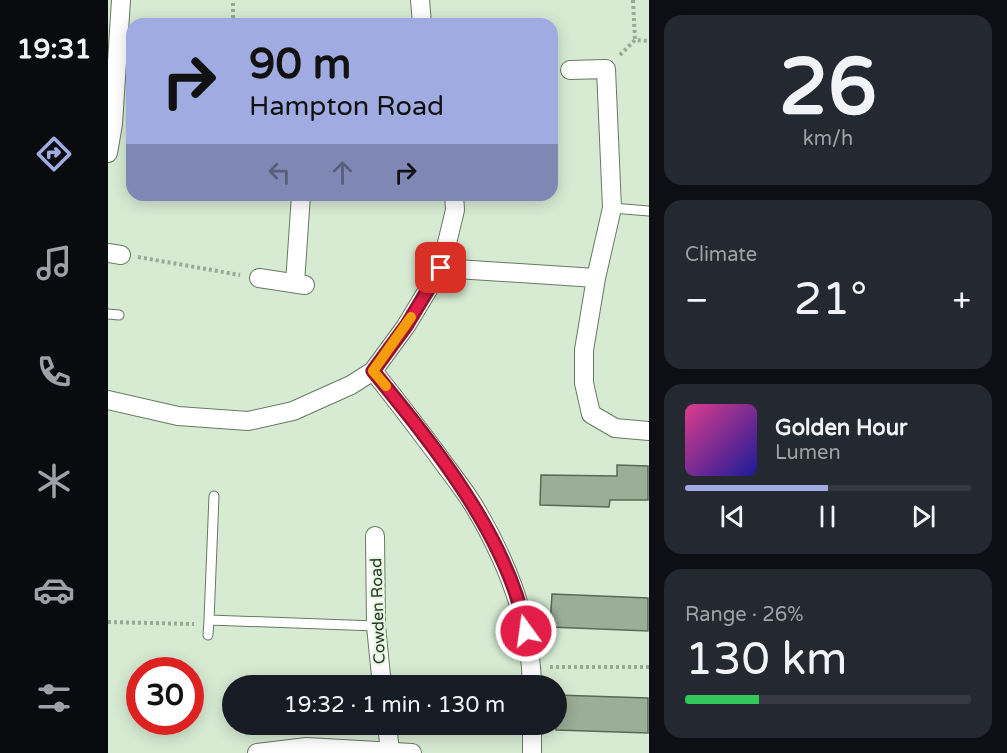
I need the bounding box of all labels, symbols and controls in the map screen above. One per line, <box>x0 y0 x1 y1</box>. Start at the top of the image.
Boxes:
text: 19:31 <box>17 33 91 66</box>
text: 90 m <box>249 39 351 90</box>
text: 26 <box>779 41 877 135</box>
icon: right <box>150 42 228 120</box>
text: Hampton Road <box>249 90 444 123</box>
text: km/h <box>803 127 853 151</box>
icon: directions <box>33 133 75 175</box>
icon: left <box>263 156 296 189</box>
icon: ahead <box>326 156 359 189</box>
icon: right <box>389 156 422 189</box>
icon: music <box>33 242 75 284</box>
pin <box>415 242 466 293</box>
text: Climate <box>685 243 757 267</box>
icon: arrive <box>424 251 457 284</box>
text: 21° <box>794 273 867 327</box>
text: − <box>685 281 709 320</box>
text: + <box>952 281 971 320</box>
icon: phone <box>33 351 75 393</box>
text: Golden Hour <box>775 415 907 441</box>
text: Lumen <box>775 441 841 465</box>
icon: climate <box>33 460 75 502</box>
icon: previous <box>716 500 749 533</box>
icon: pause <box>811 500 844 533</box>
icon: next <box>907 500 940 533</box>
street label: Cowden Road <box>366 558 390 664</box>
icon: car <box>33 569 75 611</box>
position arrow <box>494 599 558 663</box>
text: Range · 26% <box>685 603 804 627</box>
text: 130 km <box>685 633 847 687</box>
speed limit sign: 30 <box>126 657 204 735</box>
icon: filters <box>33 677 75 719</box>
text: 19:32 · 1 min · 130 m <box>284 692 505 718</box>

